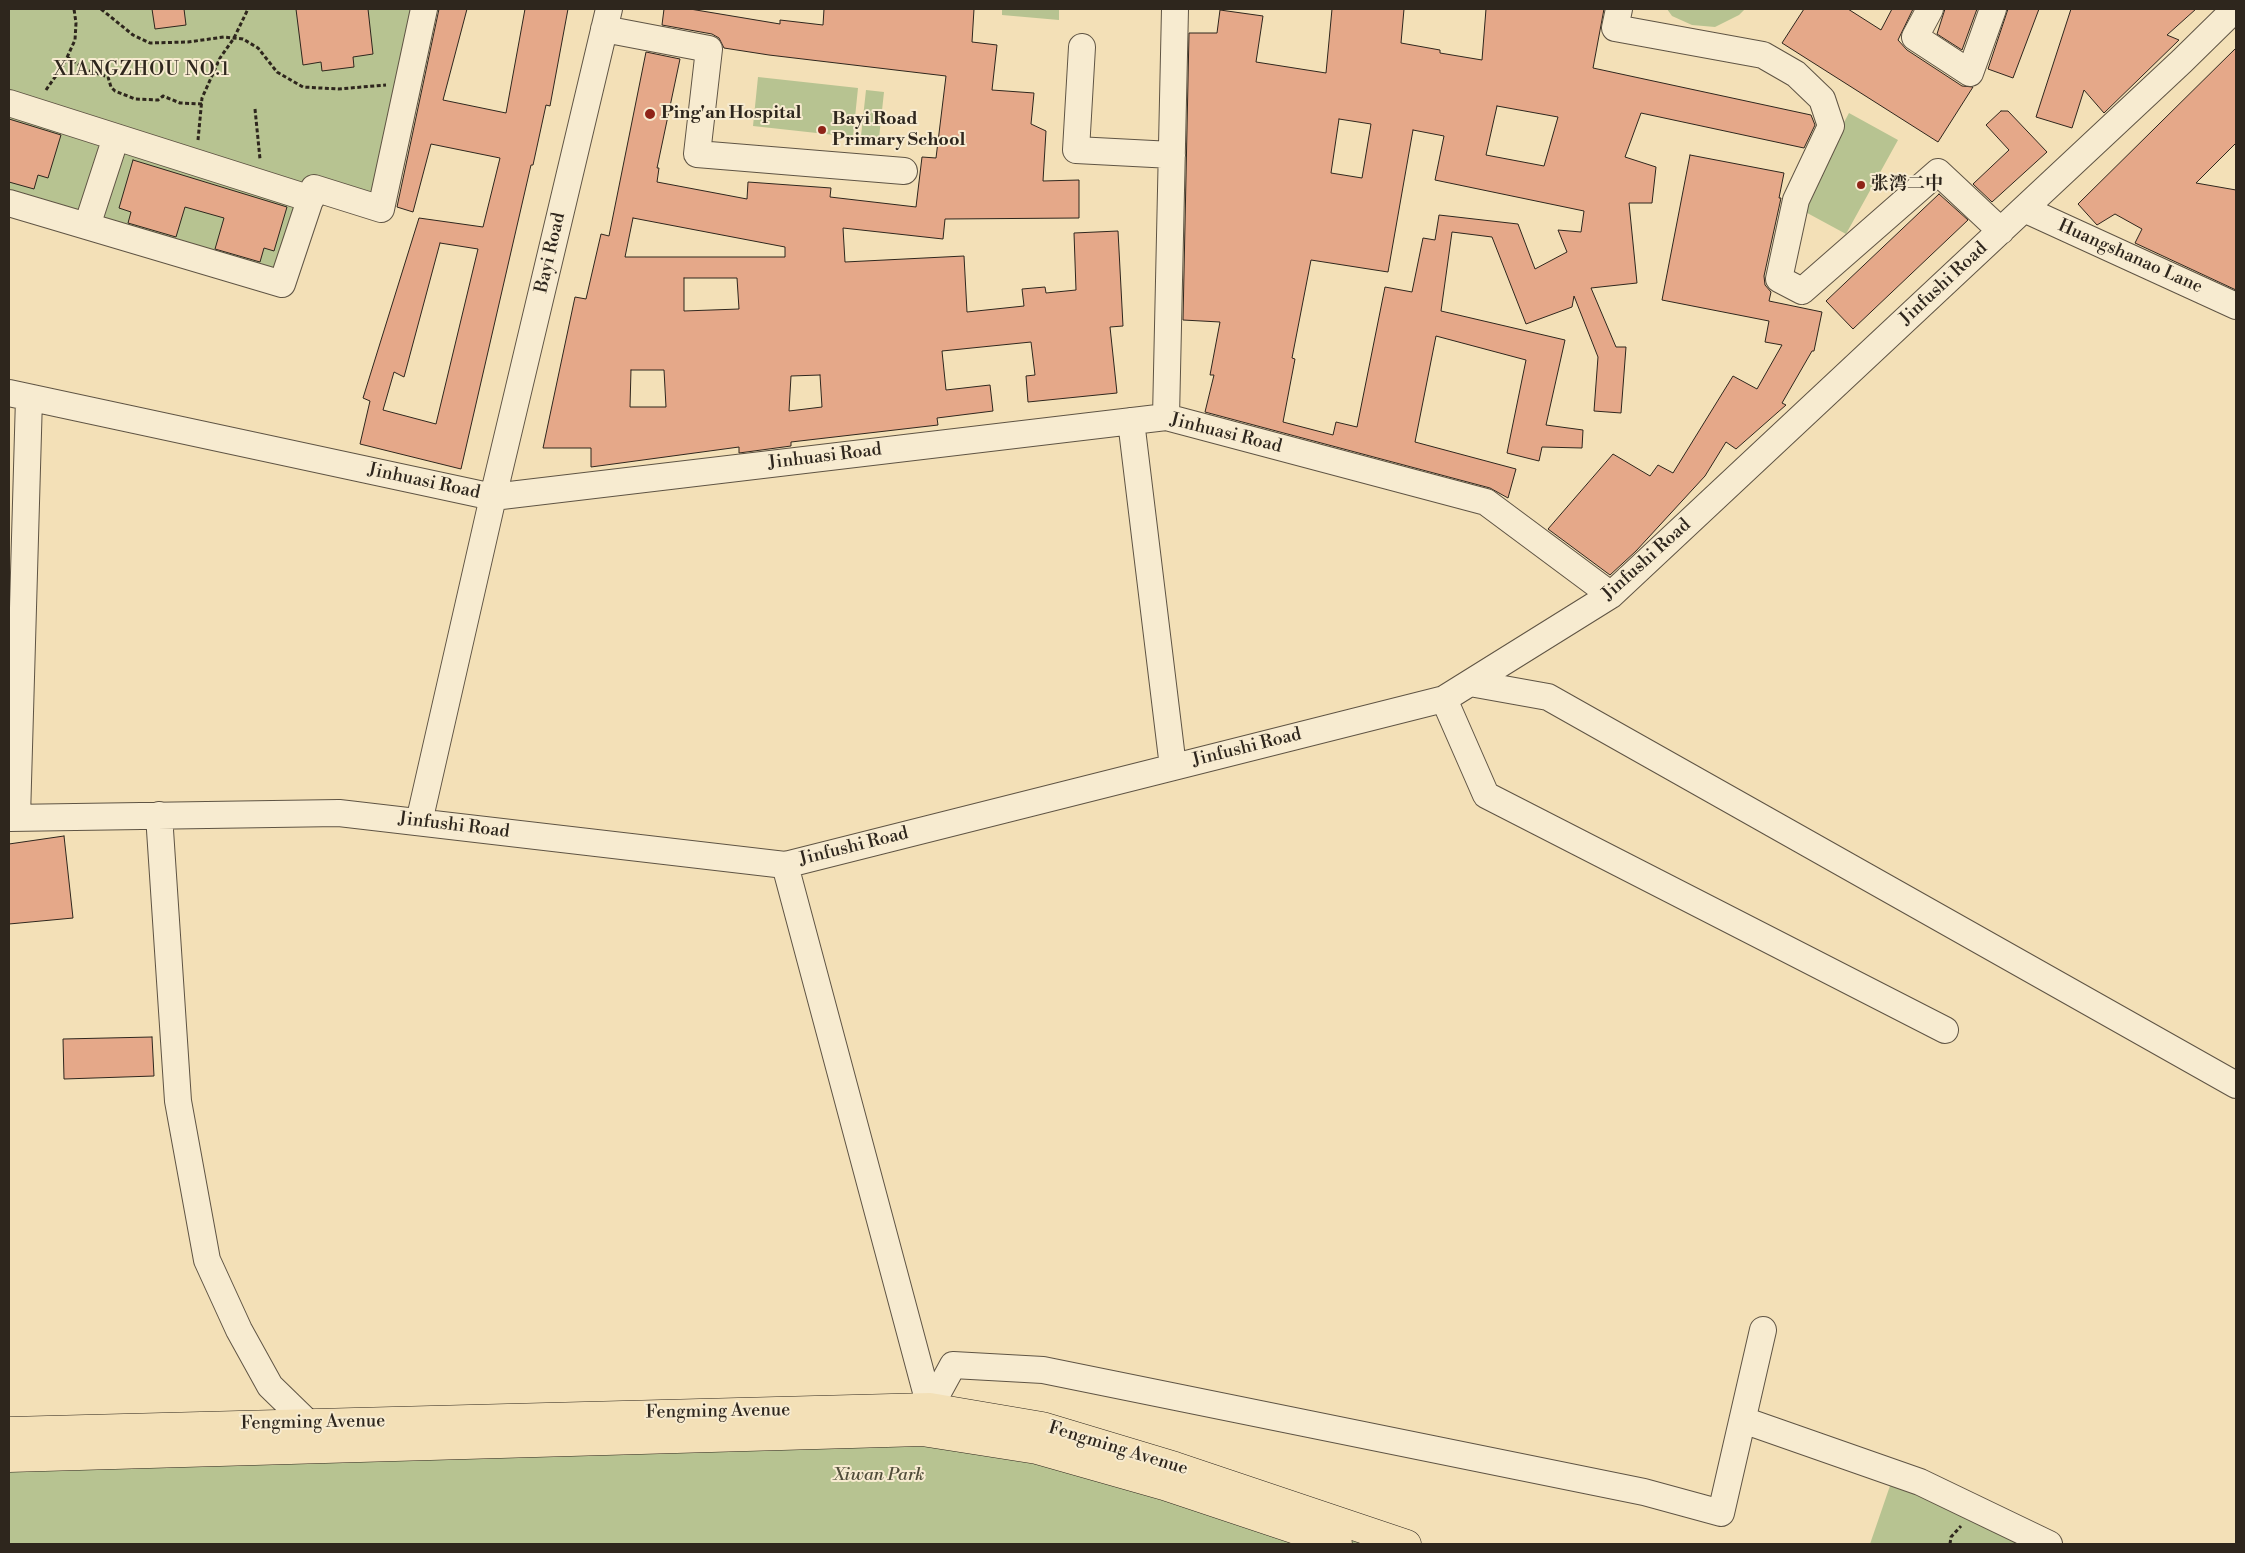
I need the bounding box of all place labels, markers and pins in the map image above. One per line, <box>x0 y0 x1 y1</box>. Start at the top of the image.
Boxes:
place label: Ping'an Hospital <box>661 103 802 125</box>
marker: Ping'an Hospital <box>643 107 657 121</box>
place label: Bayi Road Primary School <box>832 109 965 152</box>
marker: Bayi Road Primary School <box>816 124 828 136</box>
place label: 张湾二中 <box>1871 174 1943 196</box>
marker: 张湾二中 <box>1855 179 1867 191</box>

